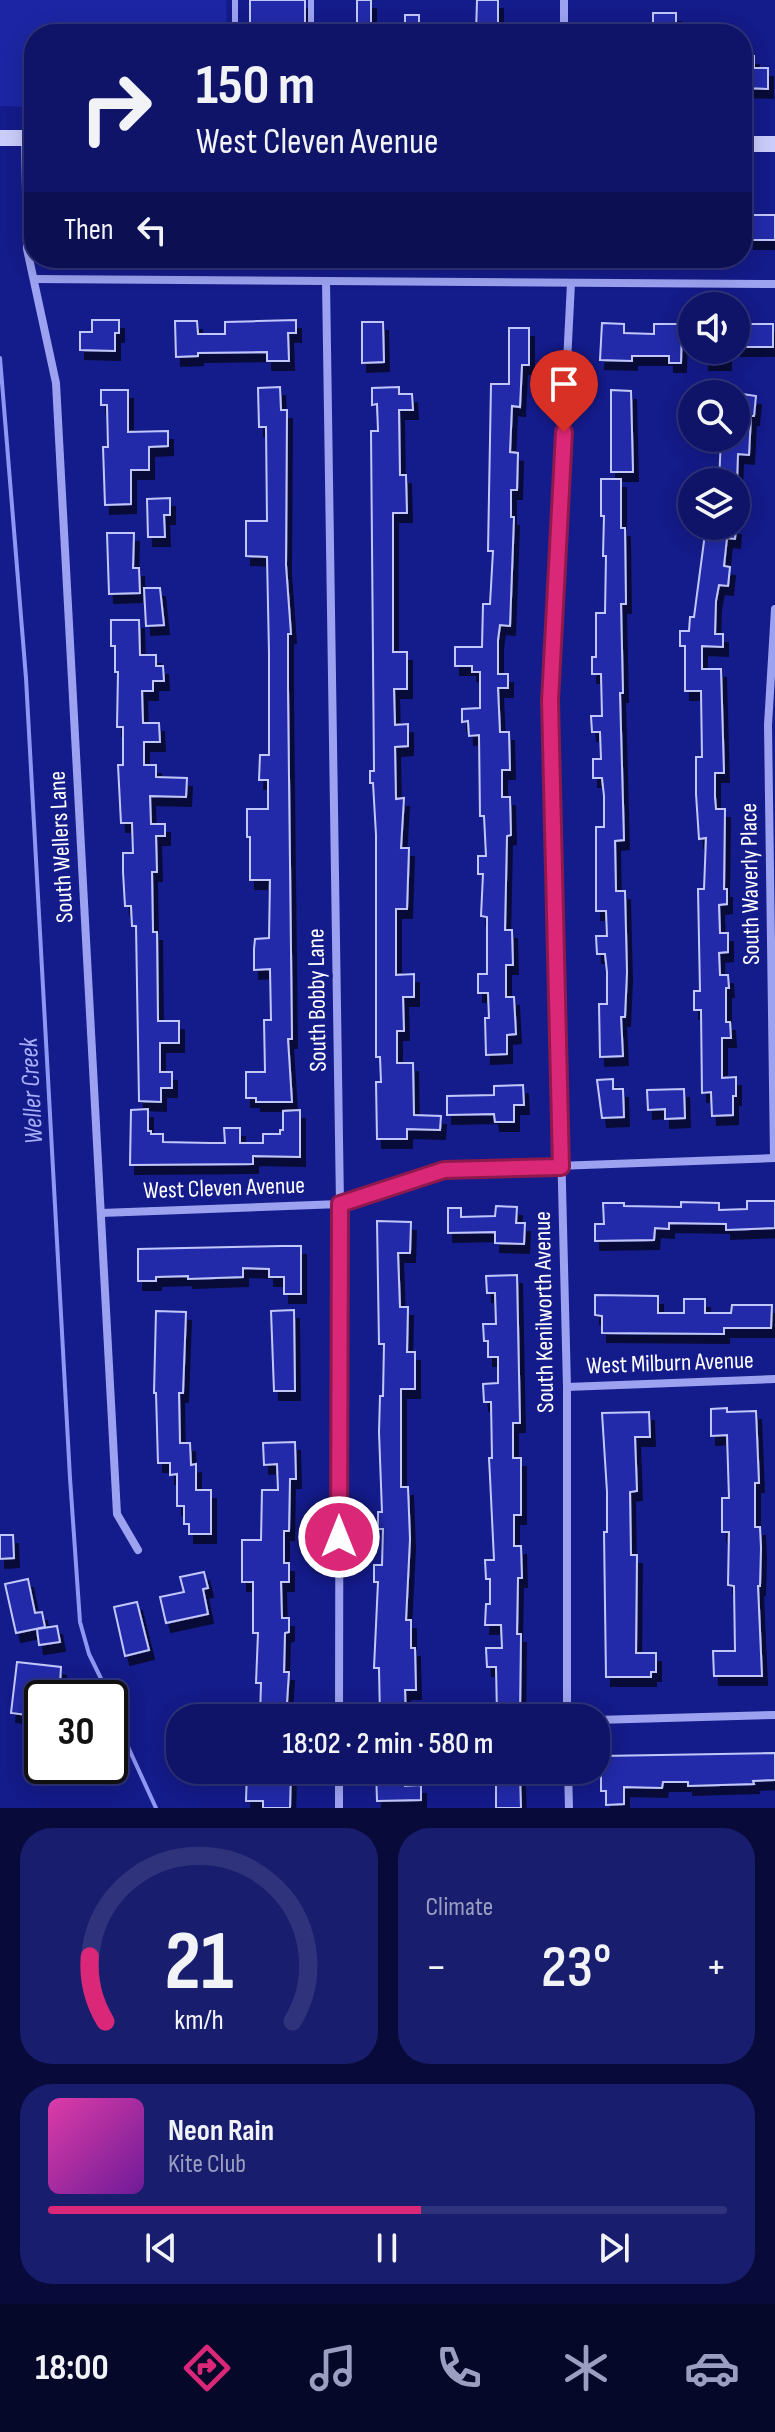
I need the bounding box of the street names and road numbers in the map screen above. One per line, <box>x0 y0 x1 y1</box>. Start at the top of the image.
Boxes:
street label: South Wellers Lane <box>43 770 79 924</box>
street label: South Waverly Place <box>734 803 766 965</box>
street label: South Bobby Lane <box>301 928 333 1072</box>
street label: West Cleven Avenue <box>143 1171 305 1205</box>
street label: South Kenilworth Avenue <box>528 1211 560 1413</box>
street label: West Milburn Avenue <box>586 1346 754 1380</box>

